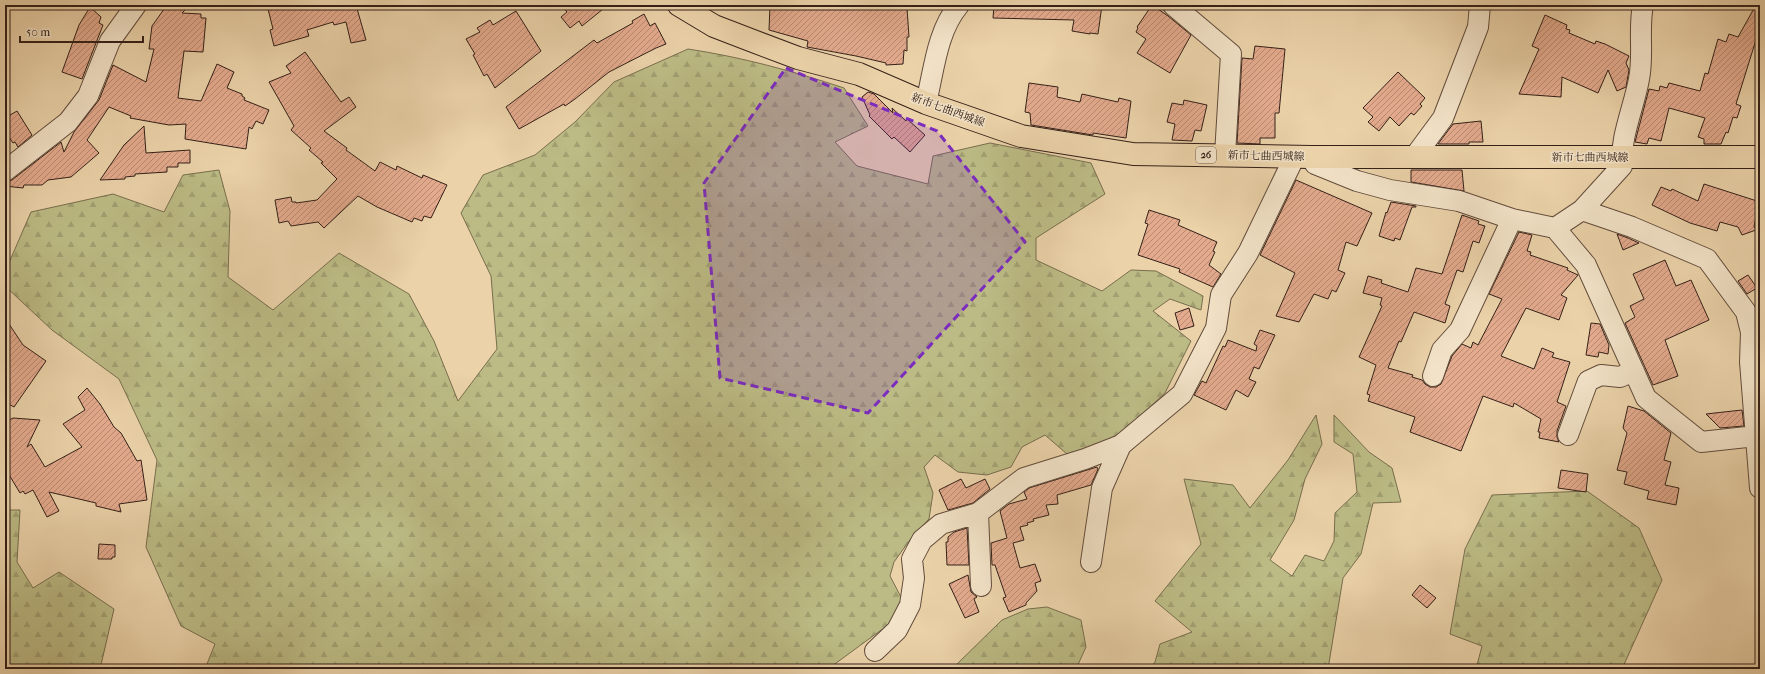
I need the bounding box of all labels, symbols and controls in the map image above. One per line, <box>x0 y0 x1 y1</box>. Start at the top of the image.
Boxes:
scale bar <box>20 18 143 44</box>
text: 50 m <box>26 25 50 39</box>
street label: 新市七曲西城線 <box>910 91 986 129</box>
road number: 26 <box>1196 147 1216 163</box>
street label: 新市七曲西城線 <box>1227 149 1305 163</box>
street label: 新市七曲西城線 <box>1552 151 1629 164</box>

